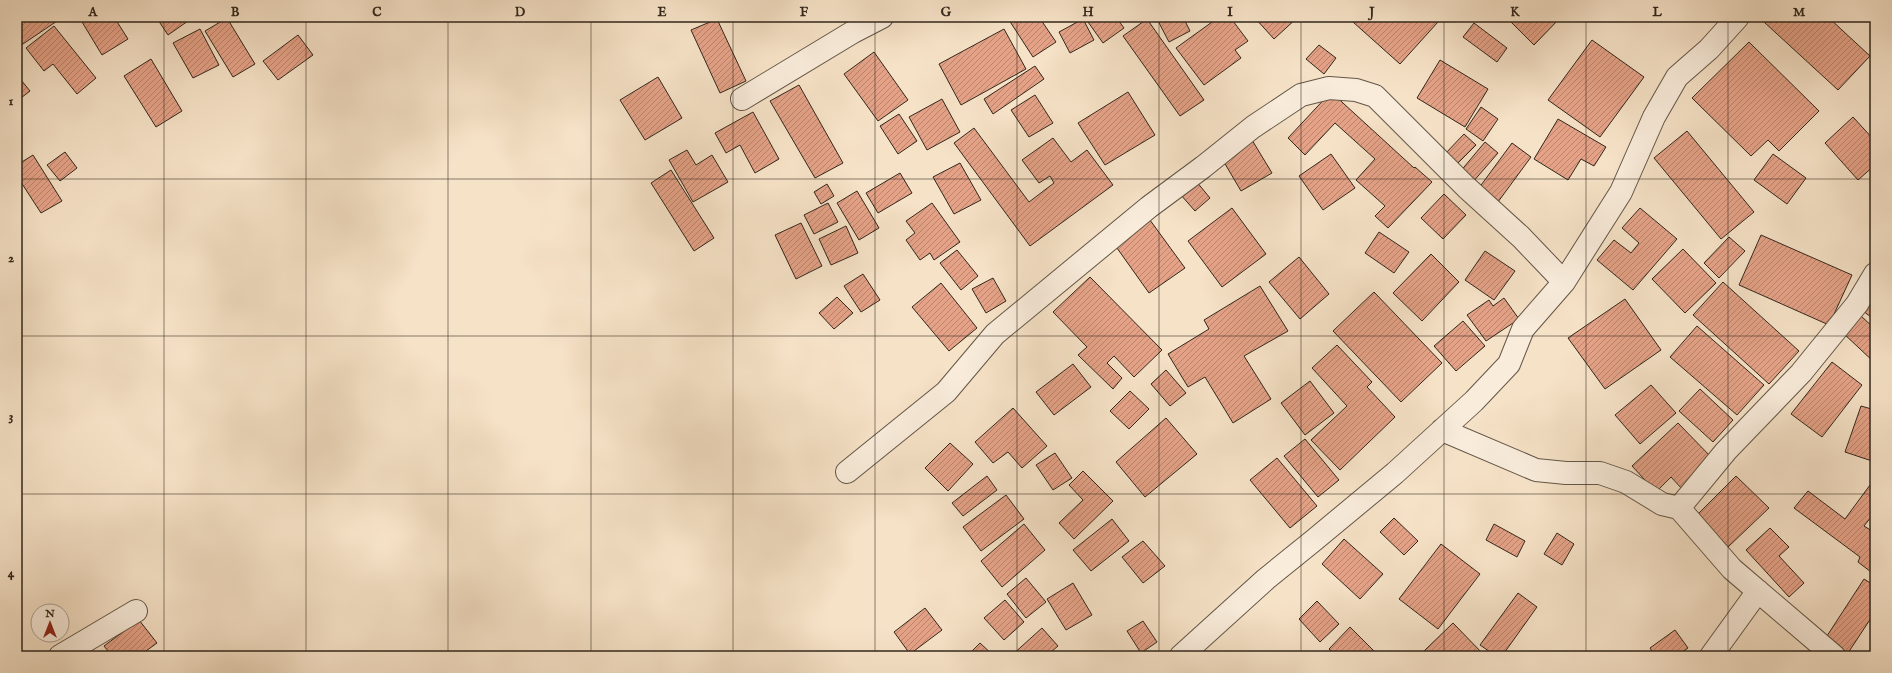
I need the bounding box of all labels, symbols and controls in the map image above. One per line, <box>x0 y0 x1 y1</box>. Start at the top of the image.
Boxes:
text: A <box>88 4 99 21</box>
text: B <box>231 4 240 21</box>
text: C <box>372 4 382 21</box>
text: D <box>515 4 526 21</box>
text: E <box>657 4 667 21</box>
text: F <box>800 4 809 21</box>
text: G <box>941 4 952 21</box>
text: H <box>1082 4 1094 21</box>
text: I <box>1227 4 1233 21</box>
text: J <box>1367 4 1375 21</box>
text: K <box>1510 4 1520 21</box>
text: L <box>1651 4 1662 21</box>
text: M <box>1793 4 1806 21</box>
text: 1 <box>9 93 14 110</box>
text: 2 <box>8 250 14 267</box>
text: 3 <box>9 408 14 425</box>
text: 4 <box>8 565 15 582</box>
north arrow <box>30 603 70 643</box>
text: N <box>44 607 55 621</box>

